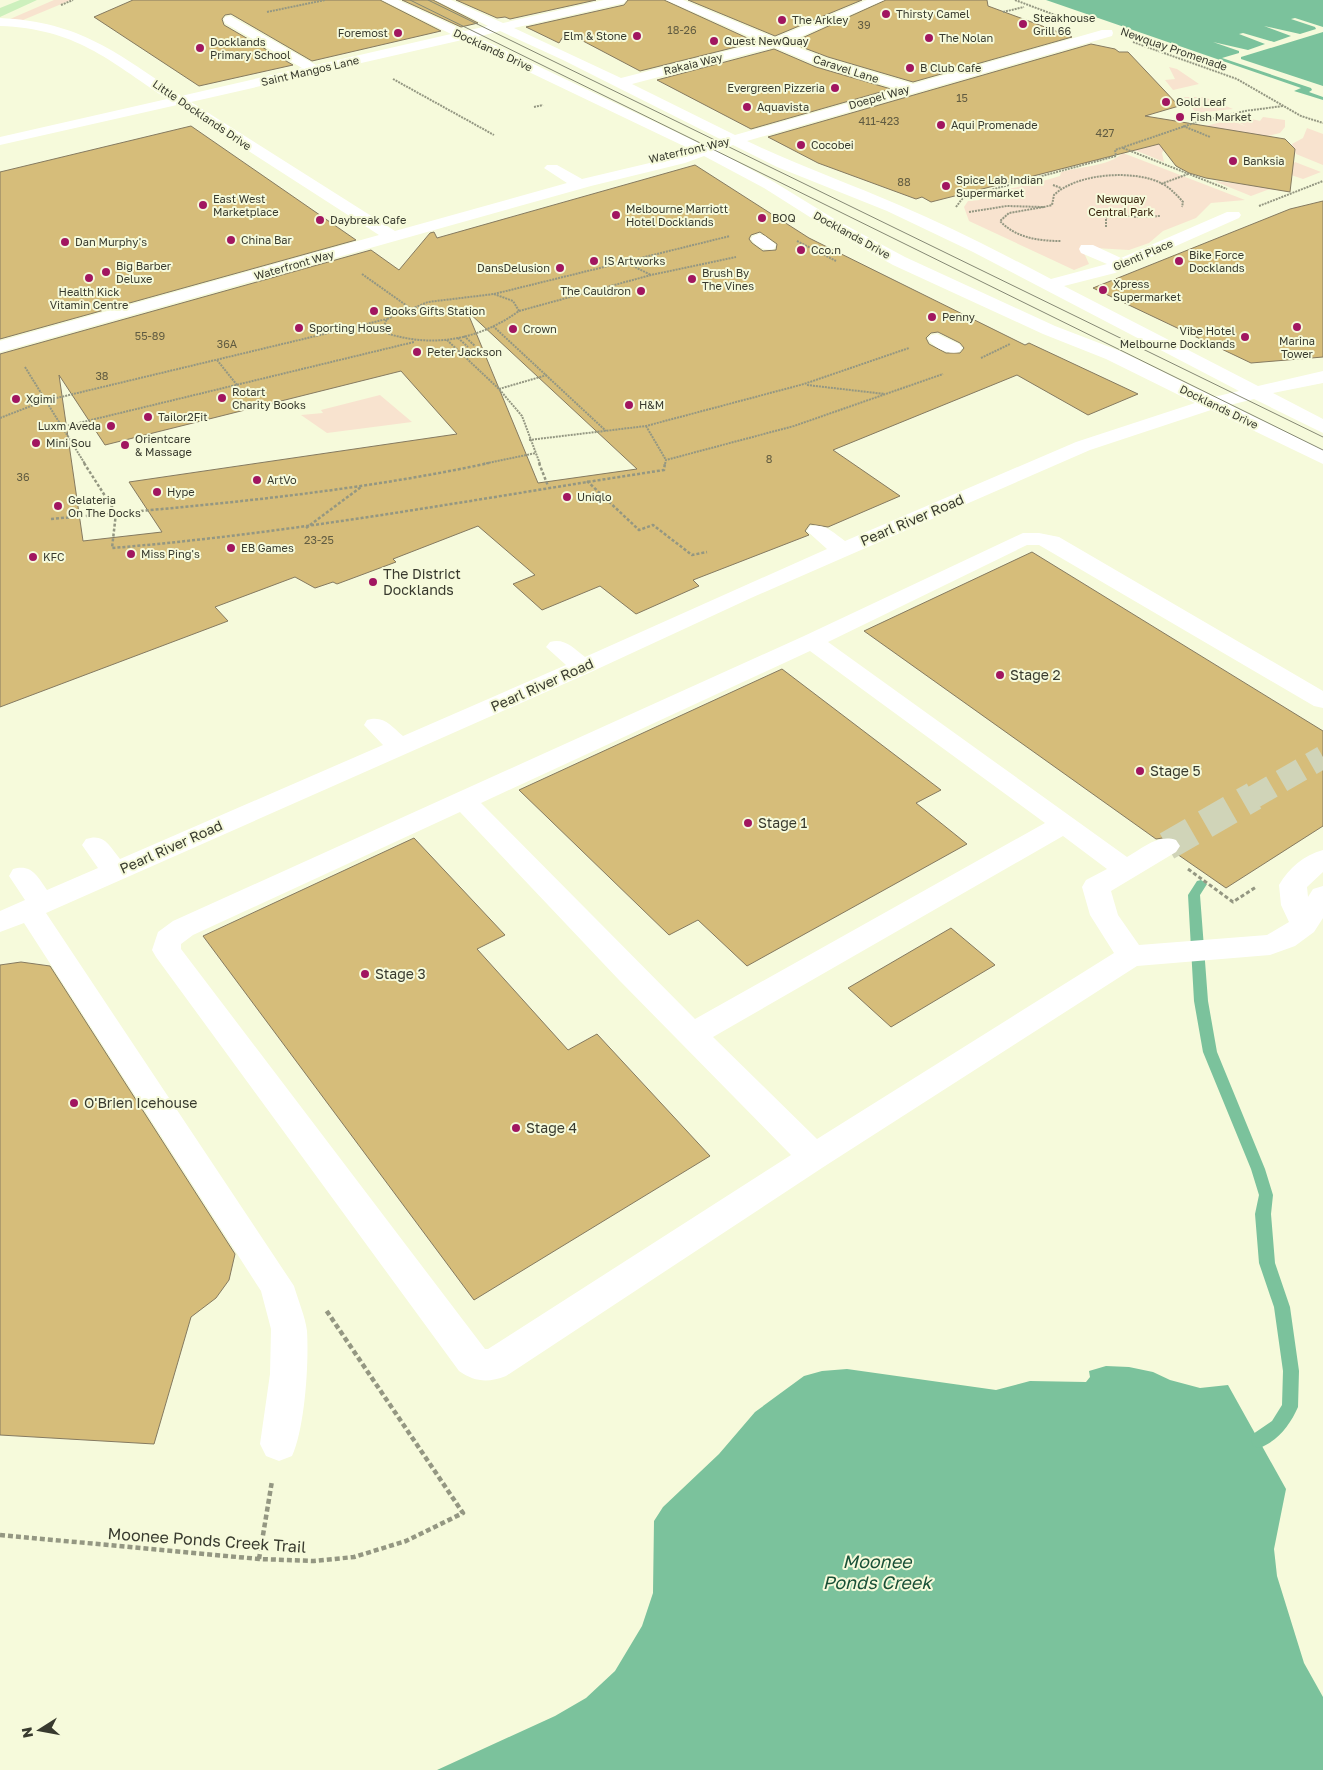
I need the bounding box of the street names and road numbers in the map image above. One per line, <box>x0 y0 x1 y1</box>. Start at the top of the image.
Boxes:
street label: Newquay Promenade <box>1119 24 1229 73</box>
street label: Docklands Drive <box>452 26 535 74</box>
street label: Rakaia Way <box>662 50 724 77</box>
street label: Caravel Lane <box>812 52 881 85</box>
street label: Saint Mangos Lane <box>260 53 360 88</box>
street label: Little Docklands Drive <box>151 77 254 152</box>
street label: Doepel Way <box>847 82 911 111</box>
street label: Waterfront Way <box>647 134 730 165</box>
street label: Docklands Drive <box>812 208 893 261</box>
street label: Glenti Place <box>1111 236 1175 273</box>
street label: Waterfront Way <box>252 247 335 282</box>
street label: Docklands Drive <box>1178 382 1261 431</box>
street label: Pearl River Road <box>858 490 966 549</box>
street label: Pearl River Road <box>488 654 596 715</box>
street label: Pearl River Road <box>117 816 225 877</box>
street label: Moonee Ponds Creek Trail <box>107 1523 307 1557</box>

